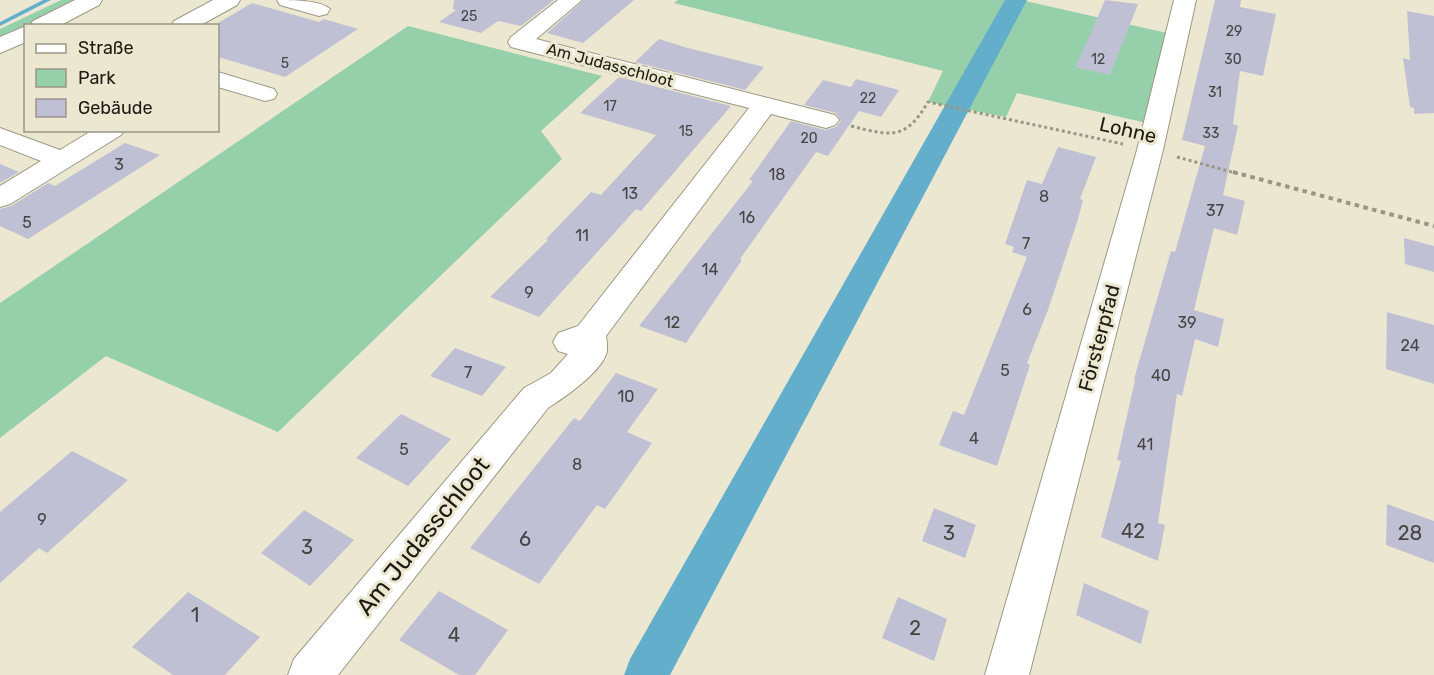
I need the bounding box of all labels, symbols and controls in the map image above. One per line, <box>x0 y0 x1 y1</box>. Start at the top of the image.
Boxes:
house number: 25 <box>461 8 477 25</box>
house number: 29 <box>1226 23 1242 40</box>
legend <box>24 24 219 132</box>
text: Straße <box>78 37 134 59</box>
street label: Am Judasschloot <box>545 39 675 91</box>
house number: 12 <box>1091 51 1105 68</box>
house number: 30 <box>1224 51 1242 68</box>
house number: 5 <box>281 55 289 72</box>
text: Park <box>78 67 116 89</box>
house number: 31 <box>1208 84 1222 101</box>
house number: 22 <box>860 90 876 107</box>
text: Gebäude <box>78 97 153 119</box>
house number: 17 <box>603 98 617 115</box>
street label: Lohne <box>1097 112 1159 148</box>
house number: 15 <box>679 123 693 140</box>
house number: 33 <box>1203 125 1219 142</box>
house number: 20 <box>800 130 818 147</box>
house number: 3 <box>114 155 124 174</box>
house number: 18 <box>768 165 786 184</box>
house number: 13 <box>622 184 638 203</box>
house number: 8 <box>1039 187 1049 206</box>
house number: 37 <box>1206 201 1224 220</box>
house number: 16 <box>739 208 756 227</box>
house number: 5 <box>22 213 32 232</box>
house number: 11 <box>575 226 589 245</box>
house number: 7 <box>1022 234 1030 253</box>
house number: 14 <box>702 260 718 279</box>
street label: Försterpfad <box>1073 282 1125 394</box>
house number: 9 <box>524 283 534 302</box>
house number: 6 <box>1022 300 1032 319</box>
house number: 12 <box>664 313 680 332</box>
house number: 39 <box>1177 313 1197 332</box>
house number: 24 <box>1400 336 1420 355</box>
house number: 5 <box>1000 361 1010 380</box>
house number: 7 <box>464 363 472 382</box>
house number: 40 <box>1151 366 1171 385</box>
house number: 10 <box>617 387 635 406</box>
house number: 4 <box>969 429 979 448</box>
house number: 41 <box>1137 435 1153 454</box>
house number: 5 <box>399 440 409 459</box>
street label: Am Judasschloot <box>351 451 495 621</box>
house number: 8 <box>572 455 582 474</box>
house number: 9 <box>37 510 47 529</box>
house number: 42 <box>1121 519 1145 543</box>
house number: 3 <box>943 521 955 545</box>
house number: 28 <box>1398 521 1422 545</box>
house number: 6 <box>519 527 531 551</box>
house number: 3 <box>301 535 313 559</box>
house number: 1 <box>191 603 199 627</box>
house number: 2 <box>909 616 921 640</box>
house number: 4 <box>448 623 460 647</box>

